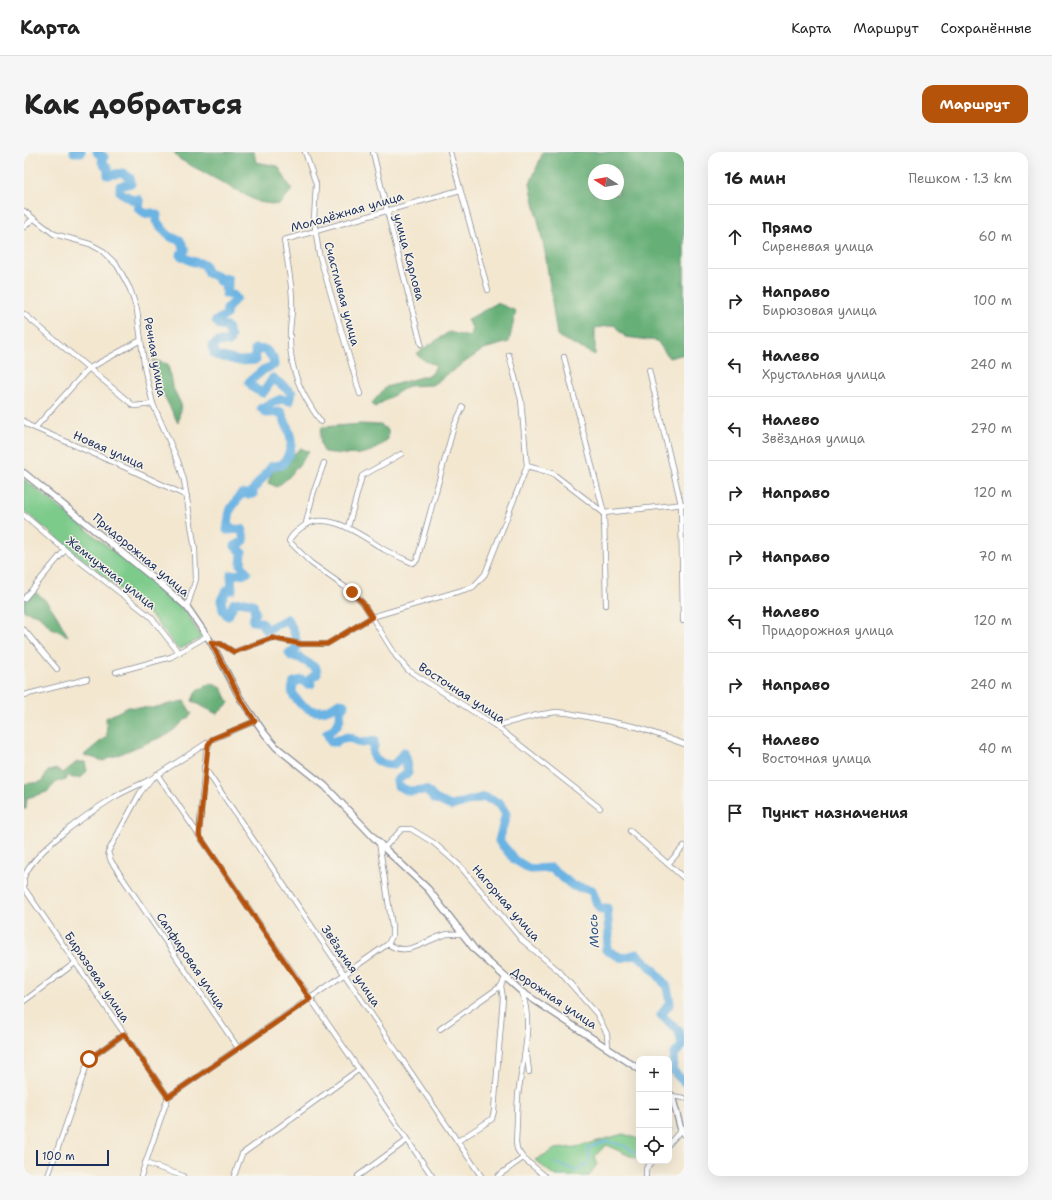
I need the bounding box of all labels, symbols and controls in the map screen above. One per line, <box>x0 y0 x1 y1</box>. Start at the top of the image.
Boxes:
text: Карта <box>20 15 80 40</box>
text: Карта <box>791 19 831 37</box>
text: Маршрут <box>853 19 919 37</box>
text: Сохранённые <box>941 19 1032 37</box>
text: Как добраться <box>24 85 243 123</box>
button: Маршрут <box>922 85 1028 123</box>
north arrow <box>588 164 624 200</box>
text: 16 мин <box>724 167 786 189</box>
text: Пешком · 1.3 km <box>908 170 1012 187</box>
street label: Молодёжная улица <box>289 188 406 236</box>
street label: улица Карлова <box>390 212 428 303</box>
text: Прямо <box>762 218 812 238</box>
icon: ahead <box>724 226 746 248</box>
text: 60 m <box>979 228 1012 245</box>
text: Сиреневая улица <box>762 238 873 255</box>
street label: Счастливая улица <box>320 240 364 348</box>
text: Направо <box>762 282 830 302</box>
icon: right <box>724 290 746 312</box>
text: 100 m <box>973 292 1012 309</box>
text: Бирюзовая улица <box>762 302 877 319</box>
street label: Речная улица <box>140 316 170 399</box>
text: Налево <box>762 346 820 366</box>
icon: left <box>724 354 746 376</box>
text: 240 m <box>970 356 1012 373</box>
text: Хрустальная улица <box>762 366 886 383</box>
text: Налево <box>762 410 820 430</box>
icon: left <box>724 418 746 440</box>
text: 270 m <box>970 420 1012 437</box>
street label: Новая улица <box>71 427 148 473</box>
text: Звёздная улица <box>762 430 865 447</box>
icon: right <box>724 482 746 504</box>
text: Направо <box>762 483 830 503</box>
text: 120 m <box>974 484 1012 501</box>
street label: Придорожная улица <box>89 510 193 601</box>
street label: Жемчужная улица <box>63 533 160 614</box>
icon: right <box>724 546 746 568</box>
text: Направо <box>762 547 830 567</box>
text: 70 m <box>978 548 1012 565</box>
route end <box>343 583 361 601</box>
text: Налево <box>762 602 820 622</box>
icon: left <box>724 610 746 632</box>
text: 120 m <box>974 612 1012 629</box>
text: Придорожная улица <box>762 622 894 639</box>
street label: Восточная улица <box>415 659 509 727</box>
icon: right <box>724 674 746 696</box>
text: Направо <box>762 675 830 695</box>
text: 240 m <box>970 676 1012 693</box>
text: Налево <box>762 730 820 750</box>
icon: left <box>724 738 746 760</box>
text: 40 m <box>978 740 1012 757</box>
text: Восточная улица <box>762 750 871 767</box>
icon: arrive <box>724 802 746 824</box>
text: Пункт назначения <box>762 803 908 823</box>
street label: Нагорная улица <box>468 861 544 945</box>
street label: Сапфировая улица <box>153 910 230 1013</box>
water label: Мось <box>584 913 603 948</box>
street label: Звёздная улица <box>318 922 384 1010</box>
street label: Бирюзовая улица <box>61 929 134 1026</box>
street label: Дорожная улица <box>508 963 601 1033</box>
route start <box>80 1050 98 1068</box>
map controls <box>636 1056 672 1164</box>
button: + <box>636 1056 672 1092</box>
button: − <box>636 1092 672 1128</box>
button: locate <box>636 1128 672 1164</box>
scale bar <box>36 1148 109 1167</box>
text: 100 m <box>42 1149 75 1164</box>

